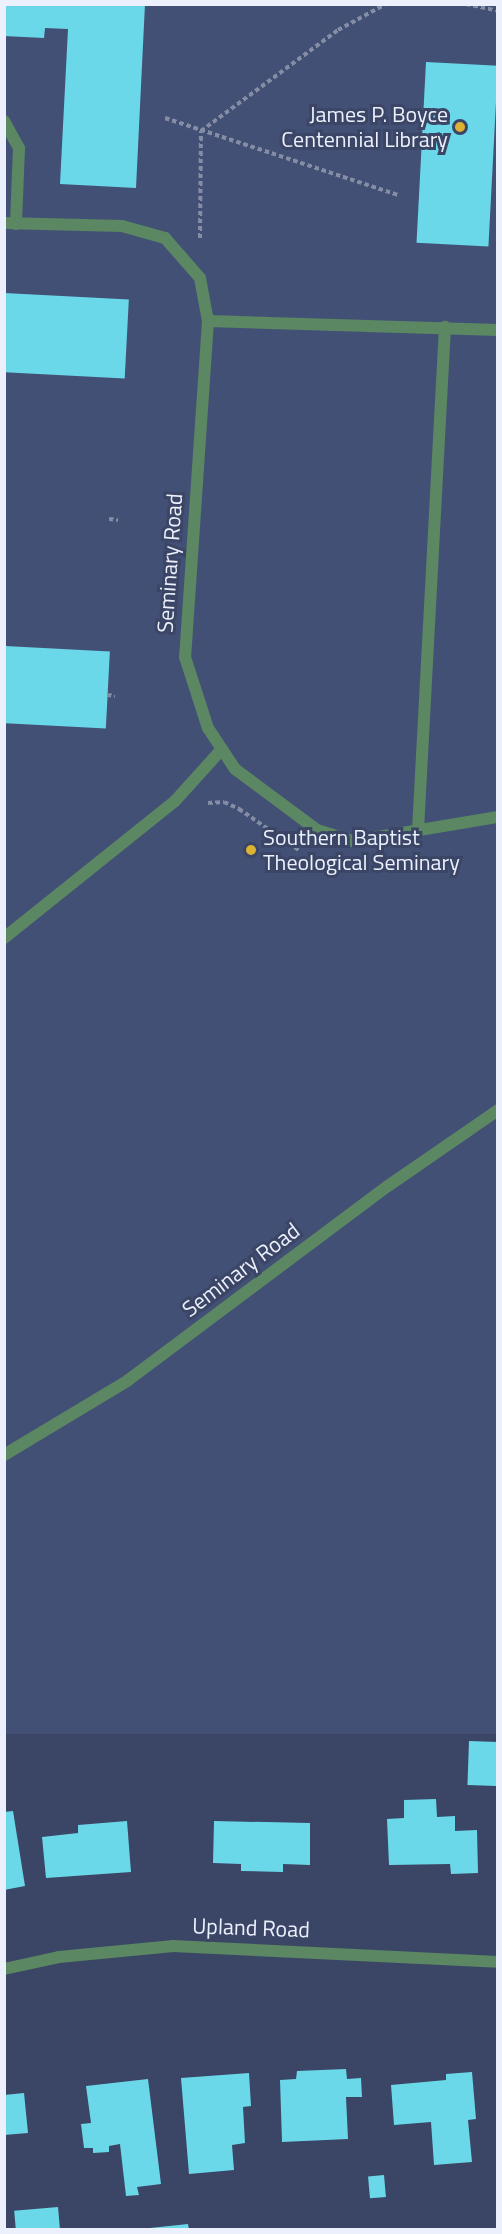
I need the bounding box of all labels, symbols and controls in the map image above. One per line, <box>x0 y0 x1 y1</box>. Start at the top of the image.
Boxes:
place label: James P. Boyce Centennial Library <box>281 101 448 152</box>
marker: James P. Boyce Centennial Library <box>453 120 467 134</box>
street label: Seminary Road <box>152 492 188 634</box>
place label: Southern Baptist Theological Seminary <box>263 824 460 876</box>
marker: Southern Baptist Theological Seminary <box>244 843 258 857</box>
street label: Seminary Road <box>177 1217 305 1323</box>
street label: Upland Road <box>192 1913 310 1943</box>

